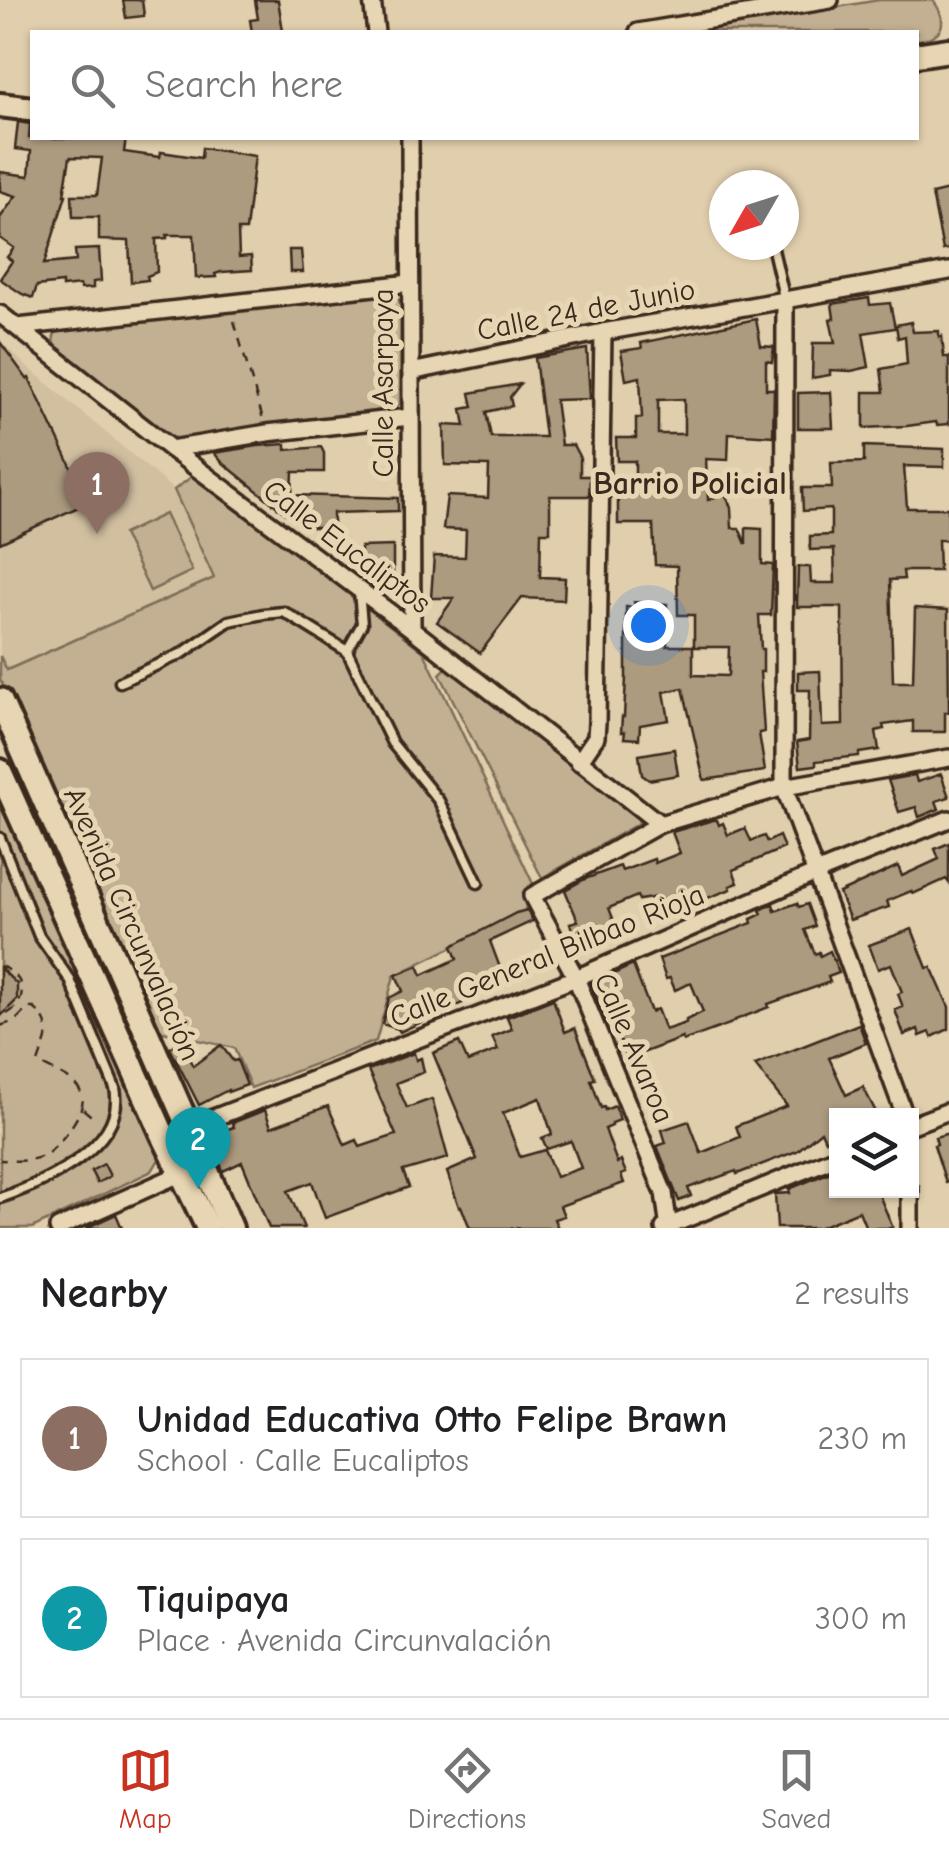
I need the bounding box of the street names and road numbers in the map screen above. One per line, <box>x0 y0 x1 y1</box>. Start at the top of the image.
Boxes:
street label: Calle 24 de Junio <box>474 272 698 348</box>
street label: Calle Asarpaya <box>366 288 401 478</box>
street label: Calle Eucaliptos <box>256 473 438 621</box>
street label: Avenida Circunvalación <box>56 782 208 1066</box>
street label: Calle General Bilbao Rioja <box>385 877 709 1035</box>
street label: Calle Avaroa <box>587 968 681 1128</box>

